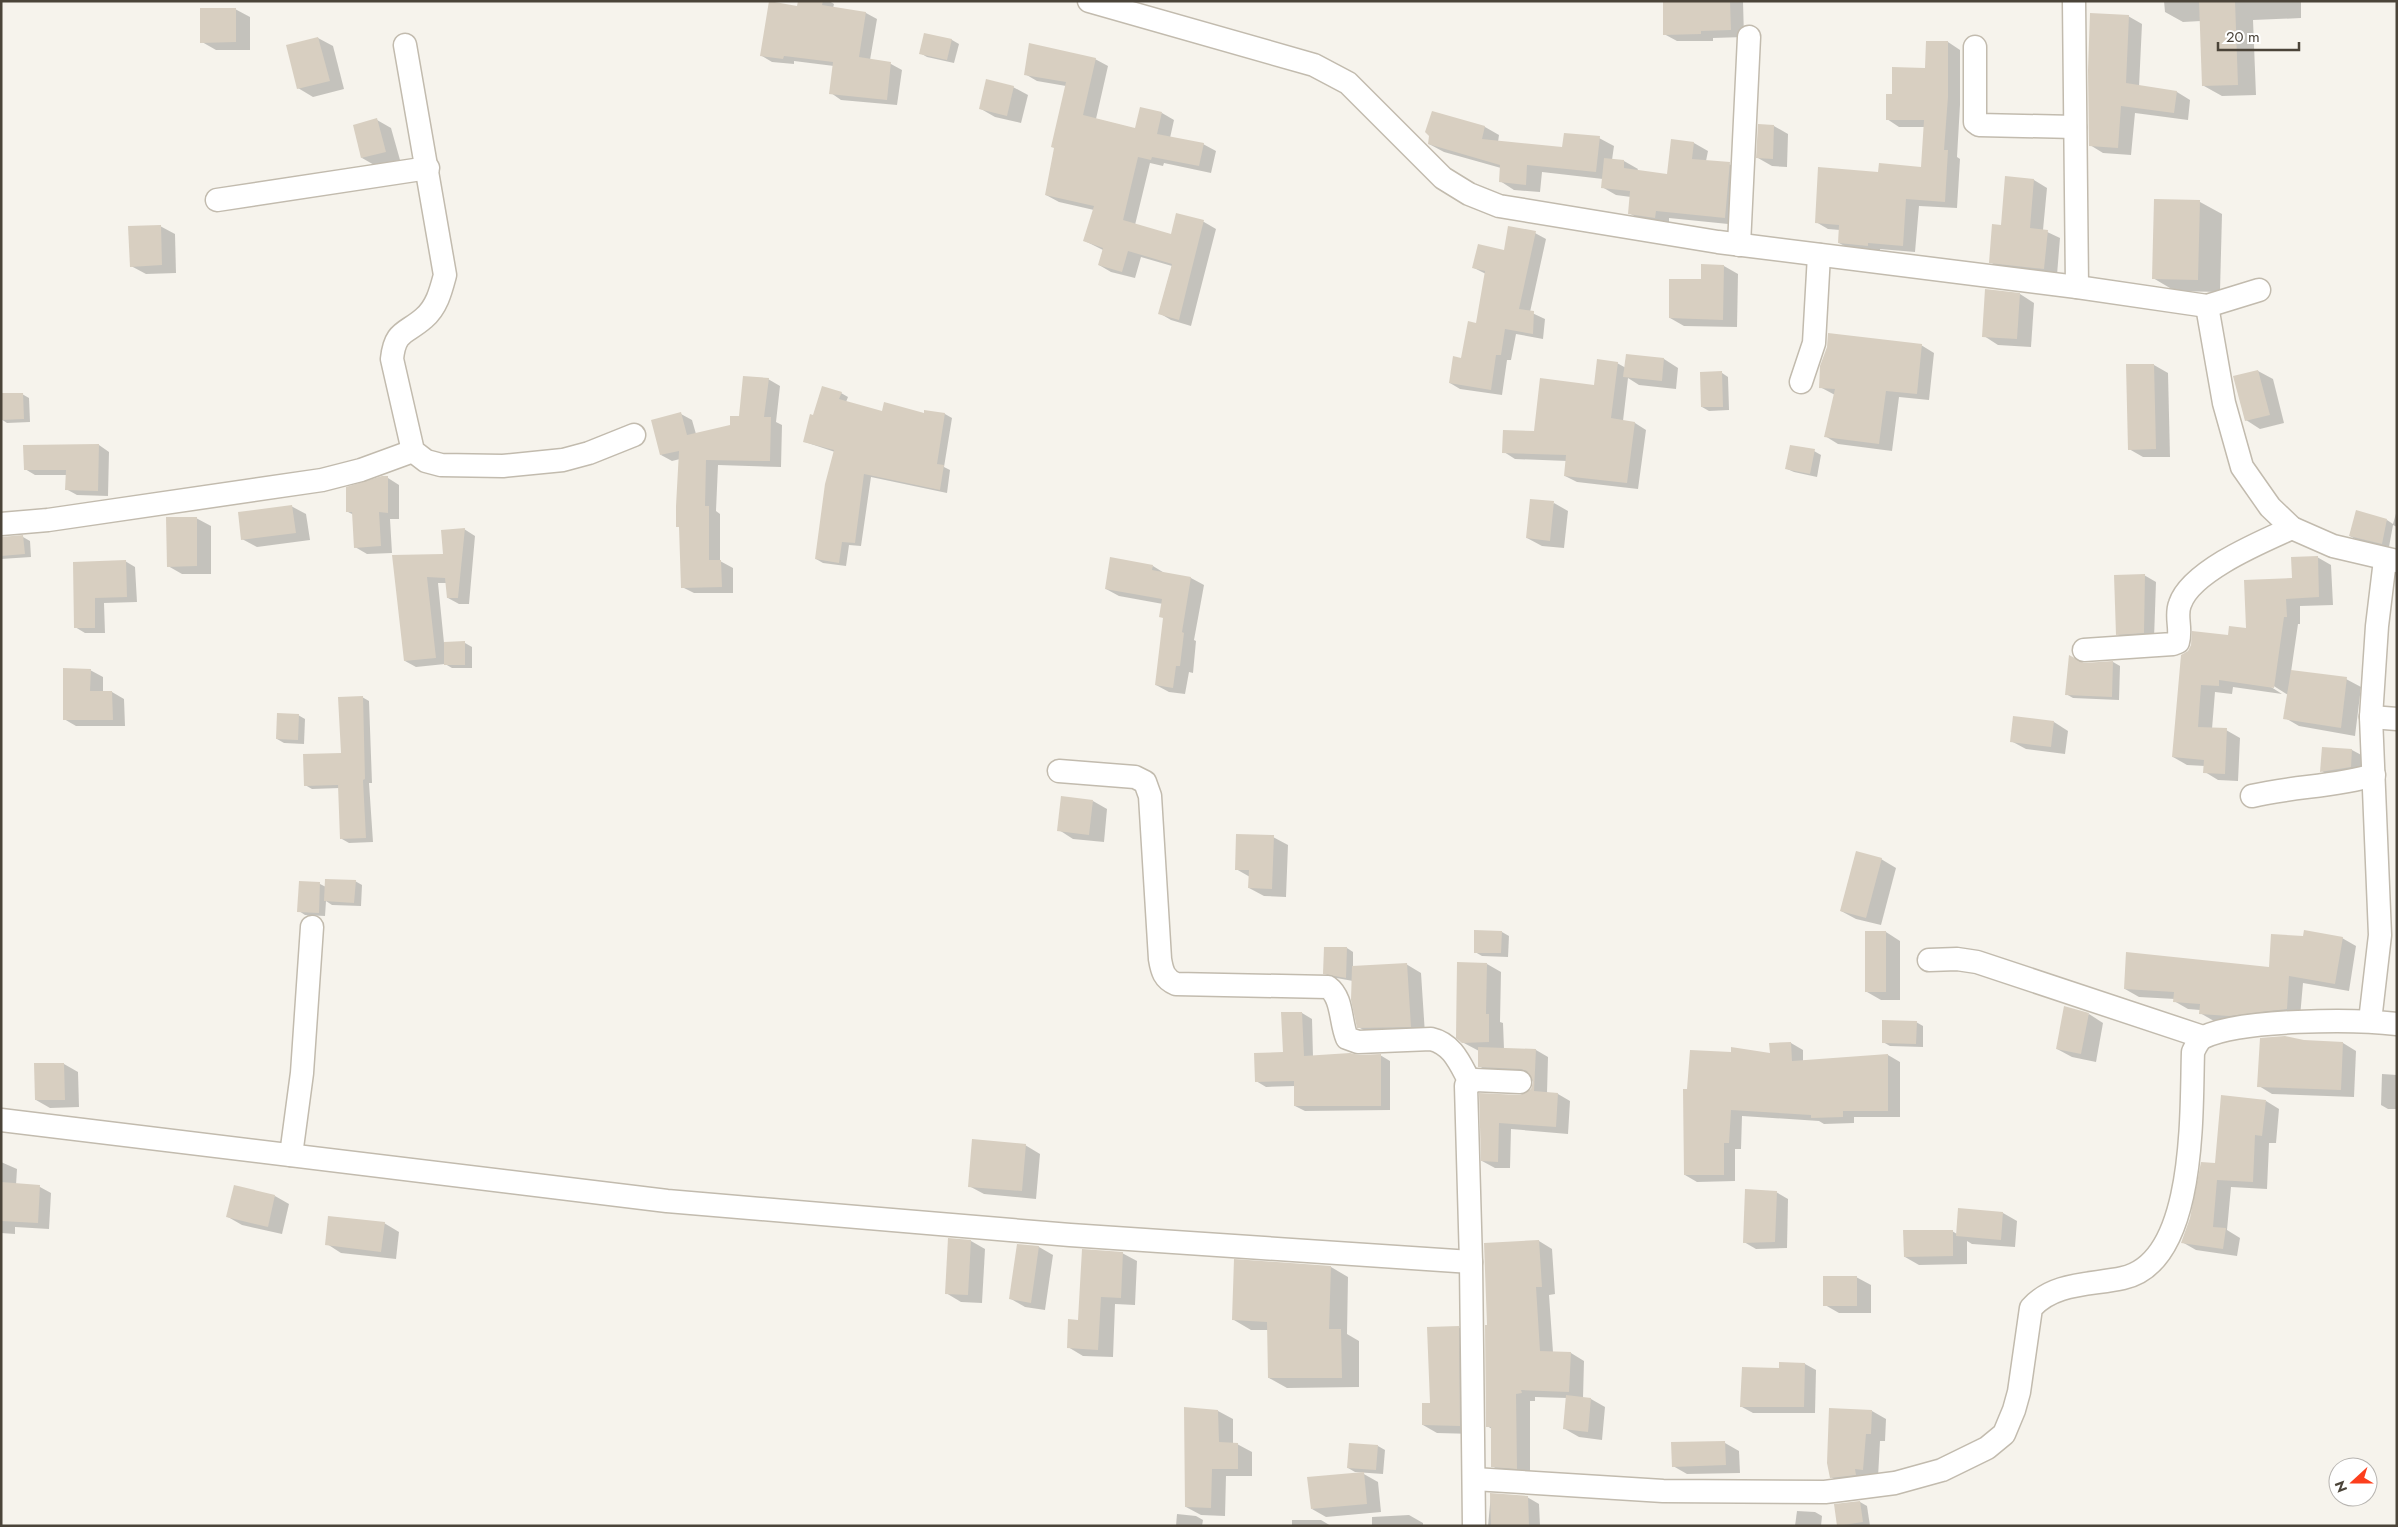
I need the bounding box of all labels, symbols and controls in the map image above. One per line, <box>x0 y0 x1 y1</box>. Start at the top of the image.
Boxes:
scale bar <box>2218 20 2299 52</box>
text: 20 m <box>2226 26 2260 48</box>
north arrow <box>2328 1457 2378 1507</box>
text: N <box>2330 1478 2352 1495</box>

